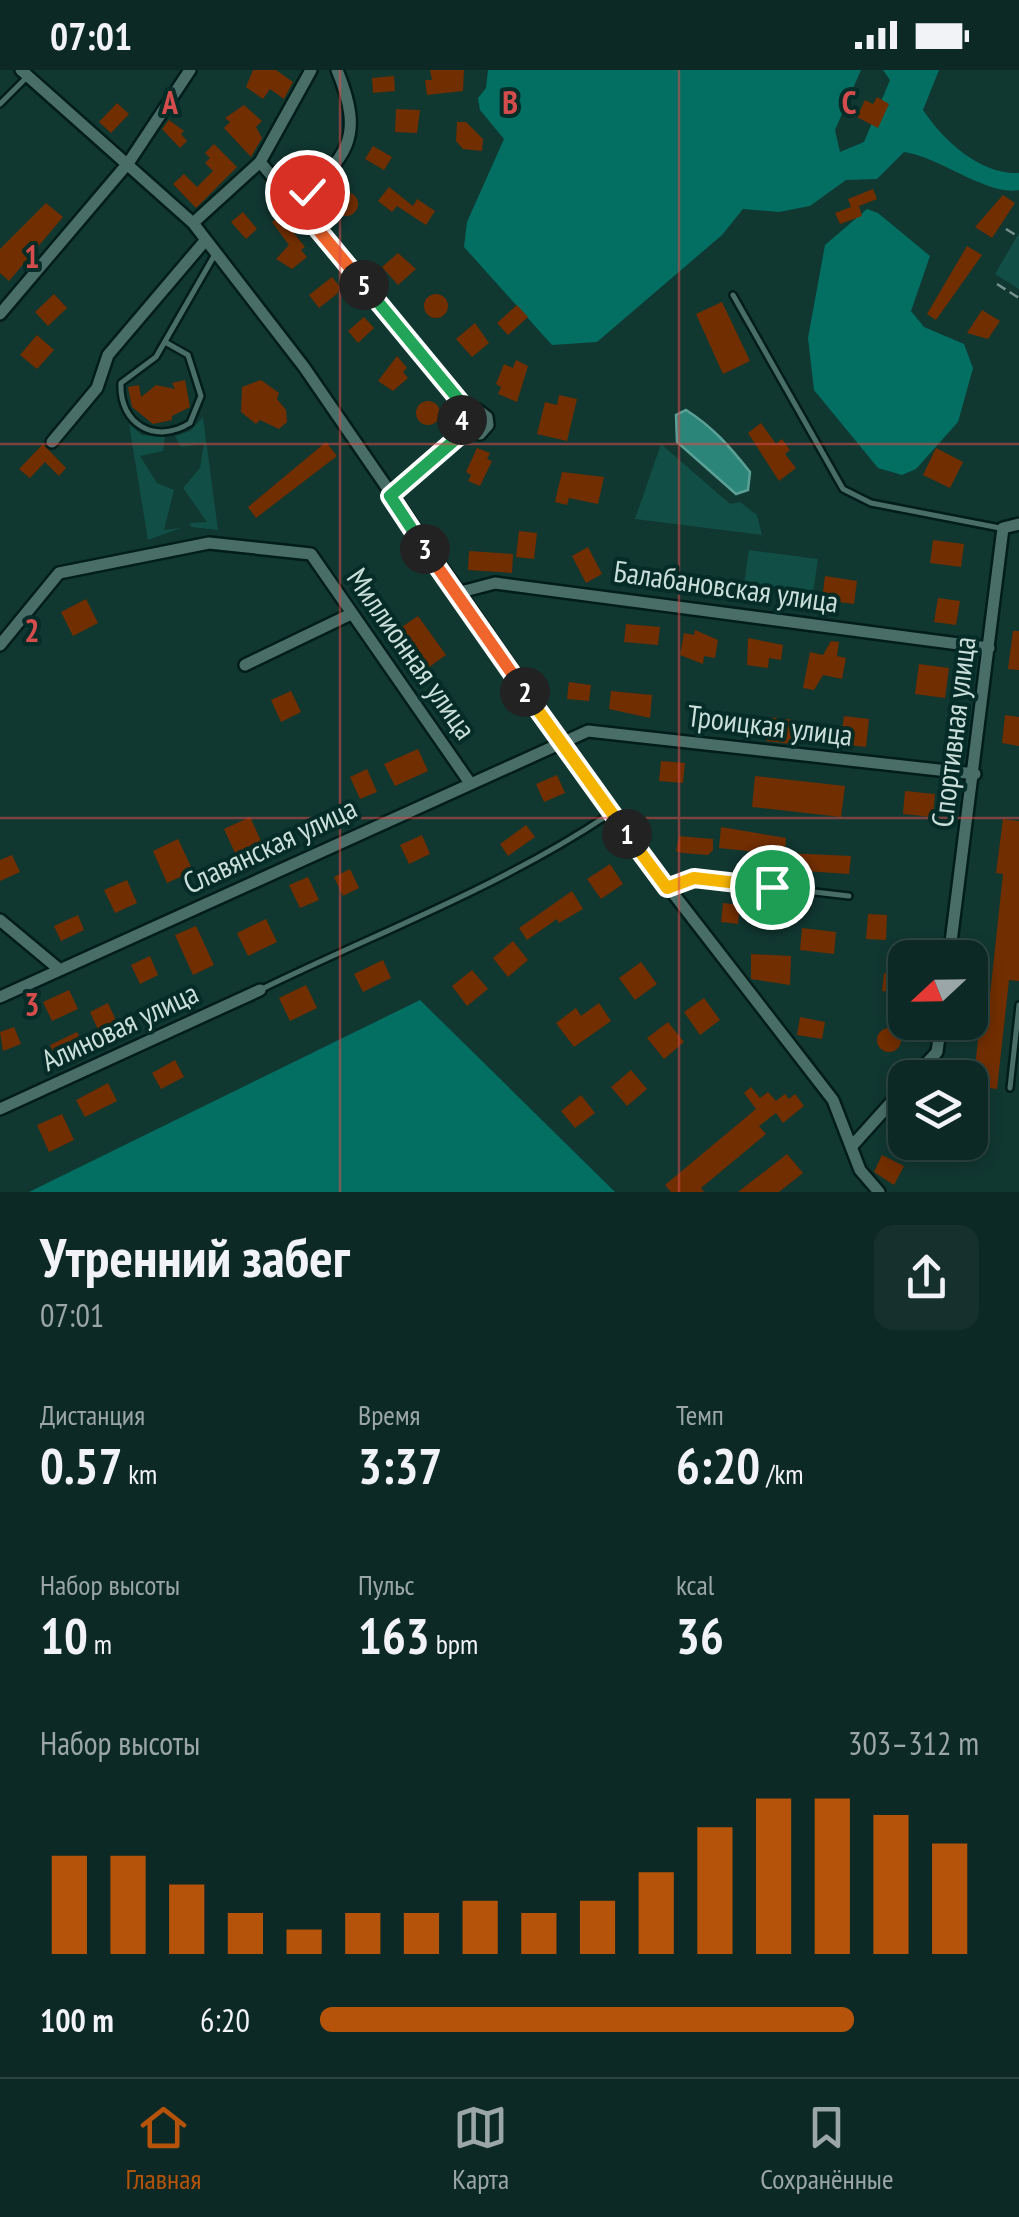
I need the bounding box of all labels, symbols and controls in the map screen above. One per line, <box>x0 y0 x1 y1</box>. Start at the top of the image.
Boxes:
text: 07:01 <box>50 11 132 60</box>
text: A <box>161 81 179 123</box>
text: B <box>502 81 518 123</box>
text: C <box>842 81 857 123</box>
pin <box>265 150 350 235</box>
icon: check <box>280 165 335 220</box>
text: 1 <box>24 235 40 277</box>
pin: 5 <box>339 260 389 310</box>
text: 5 <box>357 266 371 303</box>
pin: 4 <box>437 395 487 445</box>
text: 4 <box>455 401 469 438</box>
pin: 3 <box>400 524 450 574</box>
text: 3 <box>418 530 432 567</box>
street label: Балабановская улица <box>611 550 841 621</box>
street label: Миллионная улица <box>339 560 486 746</box>
text: 2 <box>24 609 40 651</box>
street label: Спортивная улица <box>921 634 984 829</box>
pin: 2 <box>500 667 550 717</box>
text: 2 <box>518 673 532 710</box>
street label: Троицкая улица <box>685 695 855 754</box>
street label: Славянская улица <box>176 787 362 902</box>
pin: 1 <box>602 809 652 859</box>
text: 1 <box>620 815 634 852</box>
pin <box>730 845 815 930</box>
icon: arrive <box>745 860 800 915</box>
north arrow <box>888 940 988 1040</box>
map controls <box>888 940 988 1160</box>
street label: Алиновая улица <box>35 972 204 1079</box>
text: 3 <box>24 983 40 1025</box>
button: layers <box>888 1060 988 1160</box>
text: Утренний забег <box>40 1221 350 1292</box>
button: share <box>874 1225 979 1330</box>
text: 07:01 <box>40 1294 104 1336</box>
text: Дистанция <box>40 1396 145 1433</box>
text: Время <box>358 1396 420 1433</box>
text: Темп <box>676 1396 724 1433</box>
text: 0.57 <box>40 1433 122 1498</box>
text: 3:37 <box>358 1433 442 1498</box>
text: 6:20 <box>676 1433 760 1498</box>
text: km <box>122 1455 157 1492</box>
text: /km <box>760 1455 804 1492</box>
text: Набор высоты <box>40 1566 180 1603</box>
text: Пульс <box>358 1566 415 1603</box>
text: kcal <box>676 1566 714 1603</box>
text: 10 <box>40 1603 88 1668</box>
text: 163 <box>358 1603 430 1668</box>
text: 36 <box>676 1603 724 1668</box>
text: m <box>88 1625 112 1662</box>
text: bpm <box>430 1625 478 1662</box>
text: Набор высоты <box>40 1722 200 1764</box>
text: 303–312 m <box>848 1722 979 1764</box>
text: 100 m <box>40 1999 114 2041</box>
text: 6:20 <box>200 1999 250 2041</box>
tab: Главная <box>126 2100 201 2197</box>
tab: Карта <box>452 2100 509 2197</box>
tab: Сохранённые <box>760 2100 894 2197</box>

